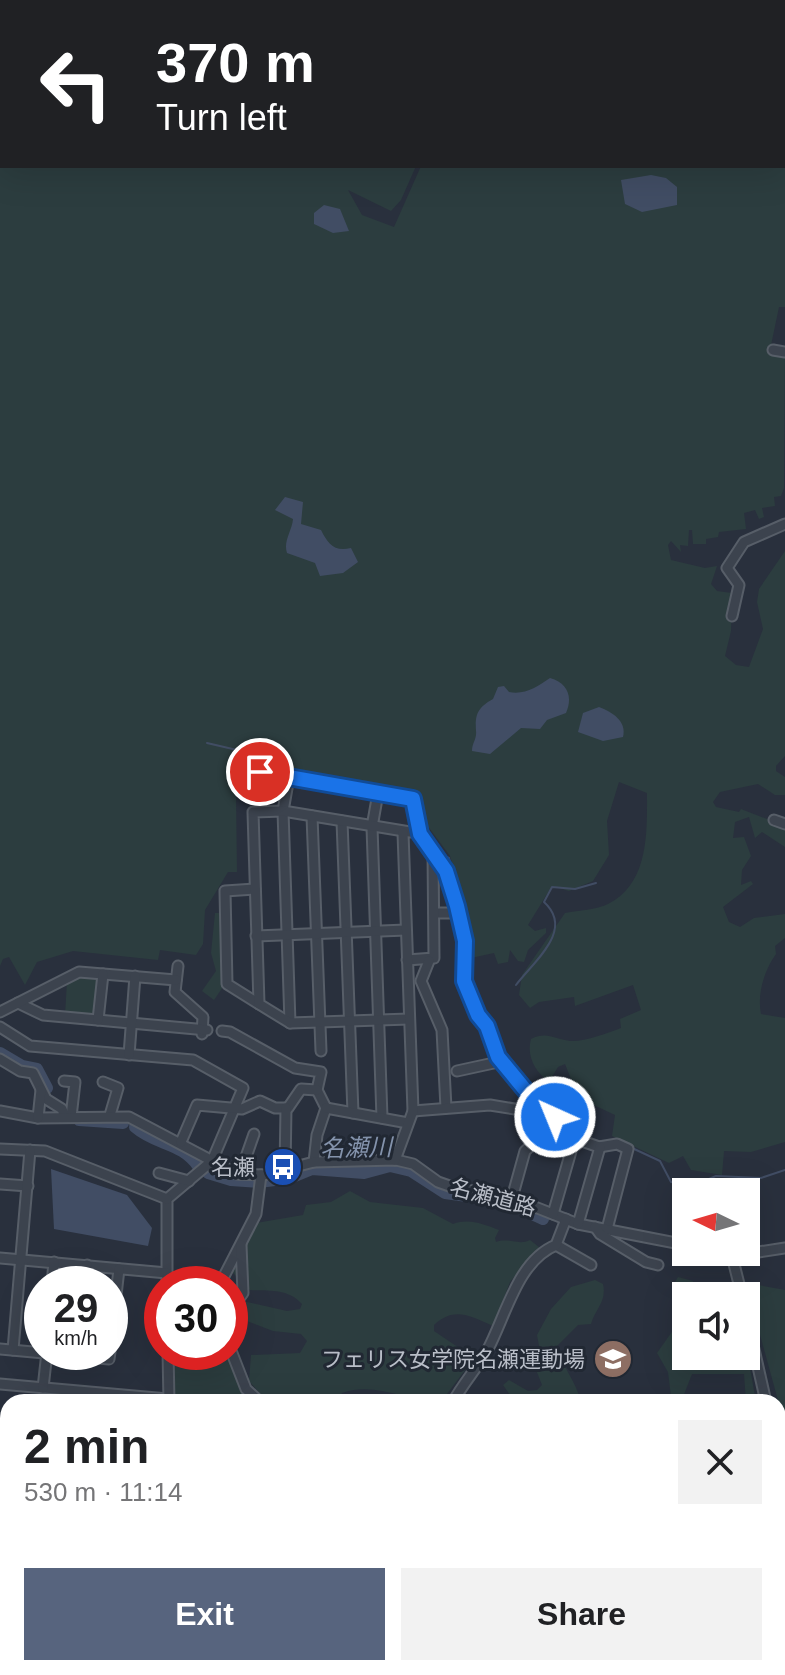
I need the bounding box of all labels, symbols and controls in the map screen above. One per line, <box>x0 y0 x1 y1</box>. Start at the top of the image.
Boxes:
text: 370 m <box>156 31 315 94</box>
icon: left <box>24 32 128 136</box>
text: Turn left <box>156 97 287 138</box>
pin <box>226 738 294 806</box>
icon: arrive <box>238 750 282 794</box>
position arrow <box>513 1075 597 1159</box>
water label: 名瀬川 <box>320 1133 395 1162</box>
bus stop icon: 名瀬 <box>262 1146 304 1188</box>
place label: 名瀬 <box>211 1155 255 1180</box>
street label: 名瀬道路 <box>447 1174 539 1221</box>
north arrow <box>672 1178 760 1266</box>
map controls <box>672 1178 760 1370</box>
speed limit sign: 30 <box>144 1266 248 1370</box>
button: sound <box>672 1282 760 1370</box>
text: 29 <box>54 1286 98 1330</box>
text: km/h <box>54 1327 98 1349</box>
school or university icon: フェリス女学院名瀬運動場 <box>592 1338 634 1380</box>
place label: フェリス女学院名瀬運動場 <box>321 1347 585 1372</box>
text: 2 min <box>24 1420 149 1473</box>
button: close <box>678 1420 762 1504</box>
text: 530 m · 11:14 <box>24 1477 183 1507</box>
button: Exit <box>24 1568 385 1660</box>
button: Share <box>401 1568 762 1660</box>

